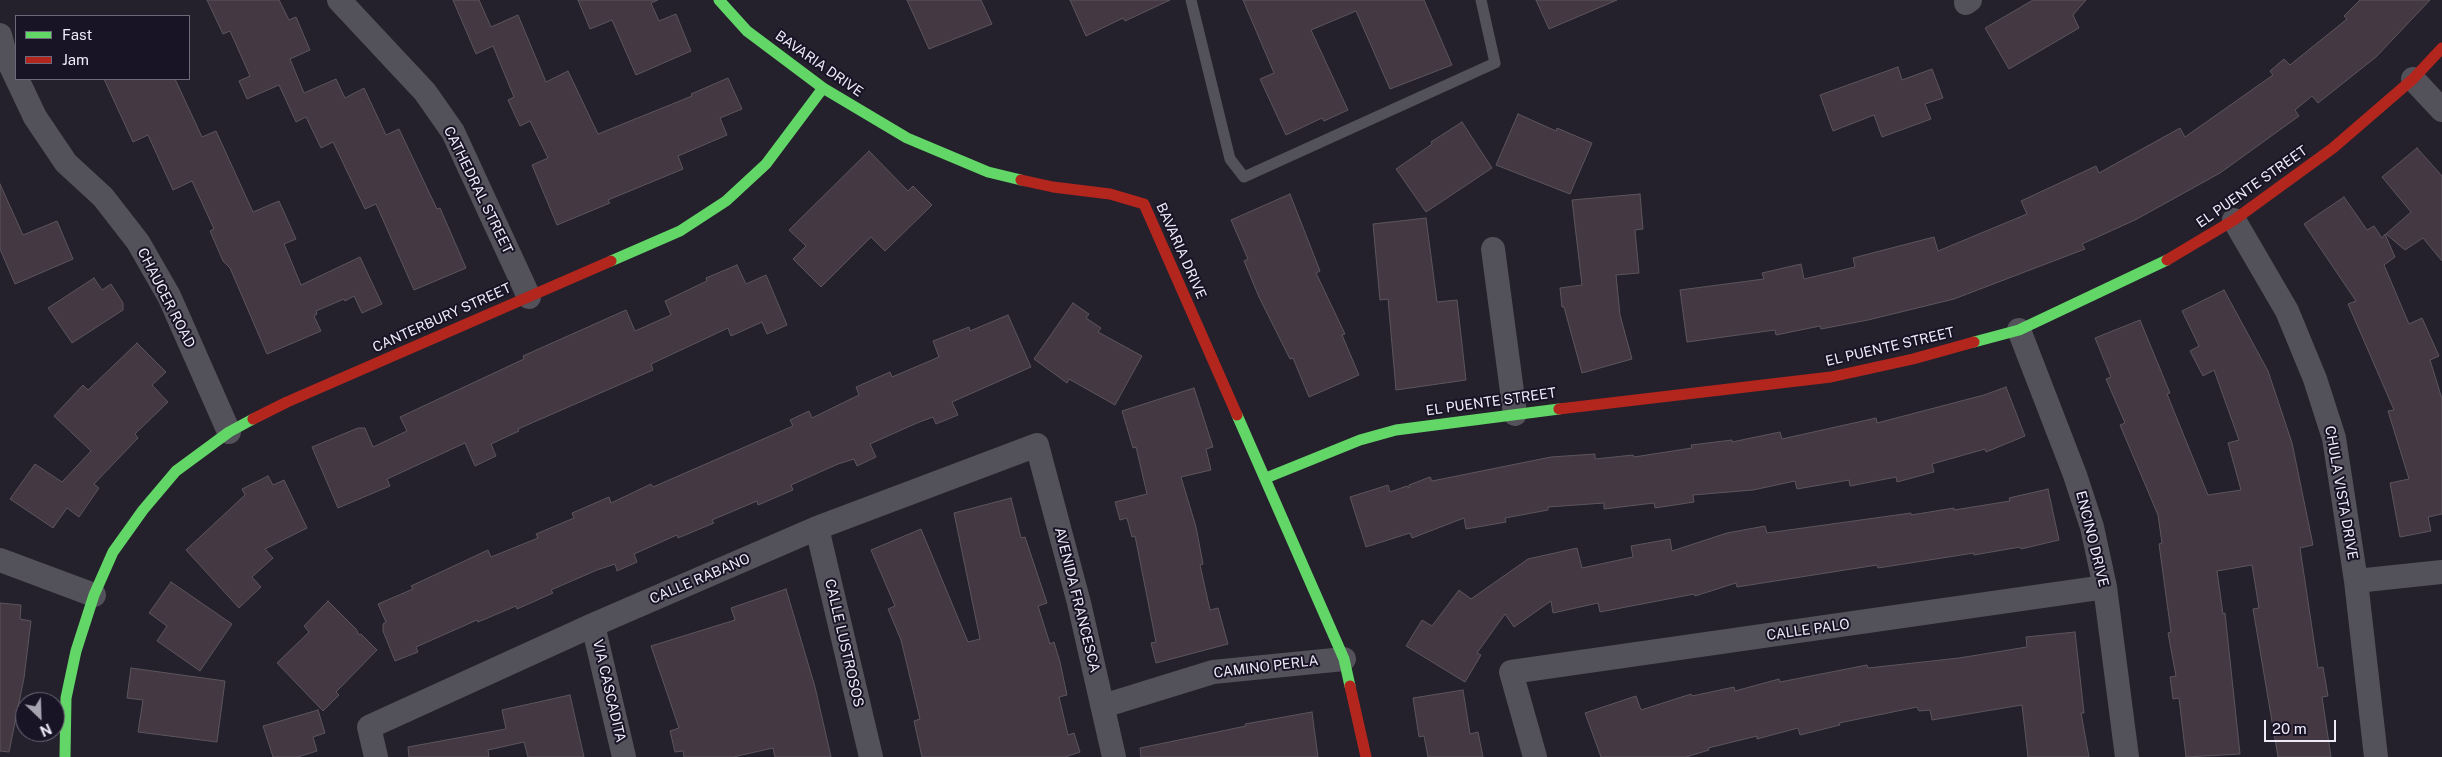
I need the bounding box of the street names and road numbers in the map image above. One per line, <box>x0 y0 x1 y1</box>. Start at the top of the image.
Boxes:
street label: BAVARIA DRIVE <box>772 27 866 101</box>
street label: CATHEDRAL STREET <box>440 124 516 256</box>
street label: EL PUENTE STREET <box>2193 142 2311 232</box>
street label: BAVARIA DRIVE <box>1152 200 1210 302</box>
street label: CHAUCER ROAD <box>134 245 198 351</box>
street label: CANTERBURY STREET <box>370 280 514 356</box>
street label: EL PUENTE STREET <box>1824 324 1956 370</box>
street label: EL PUENTE STREET <box>1425 385 1557 419</box>
street label: CHULA VISTA DRIVE <box>2321 425 2361 561</box>
street label: ENCINO DRIVE <box>2072 489 2112 589</box>
street label: AVENIDA FRANCESCA <box>1051 526 1103 674</box>
street label: CALLE RABANO <box>647 550 753 608</box>
street label: CALLE LUSTROSOS <box>821 577 867 709</box>
street label: CALLE PALO <box>1765 616 1851 644</box>
street label: VIA CASCADITA <box>589 638 629 744</box>
street label: CAMINO PERLA <box>1213 652 1319 682</box>

